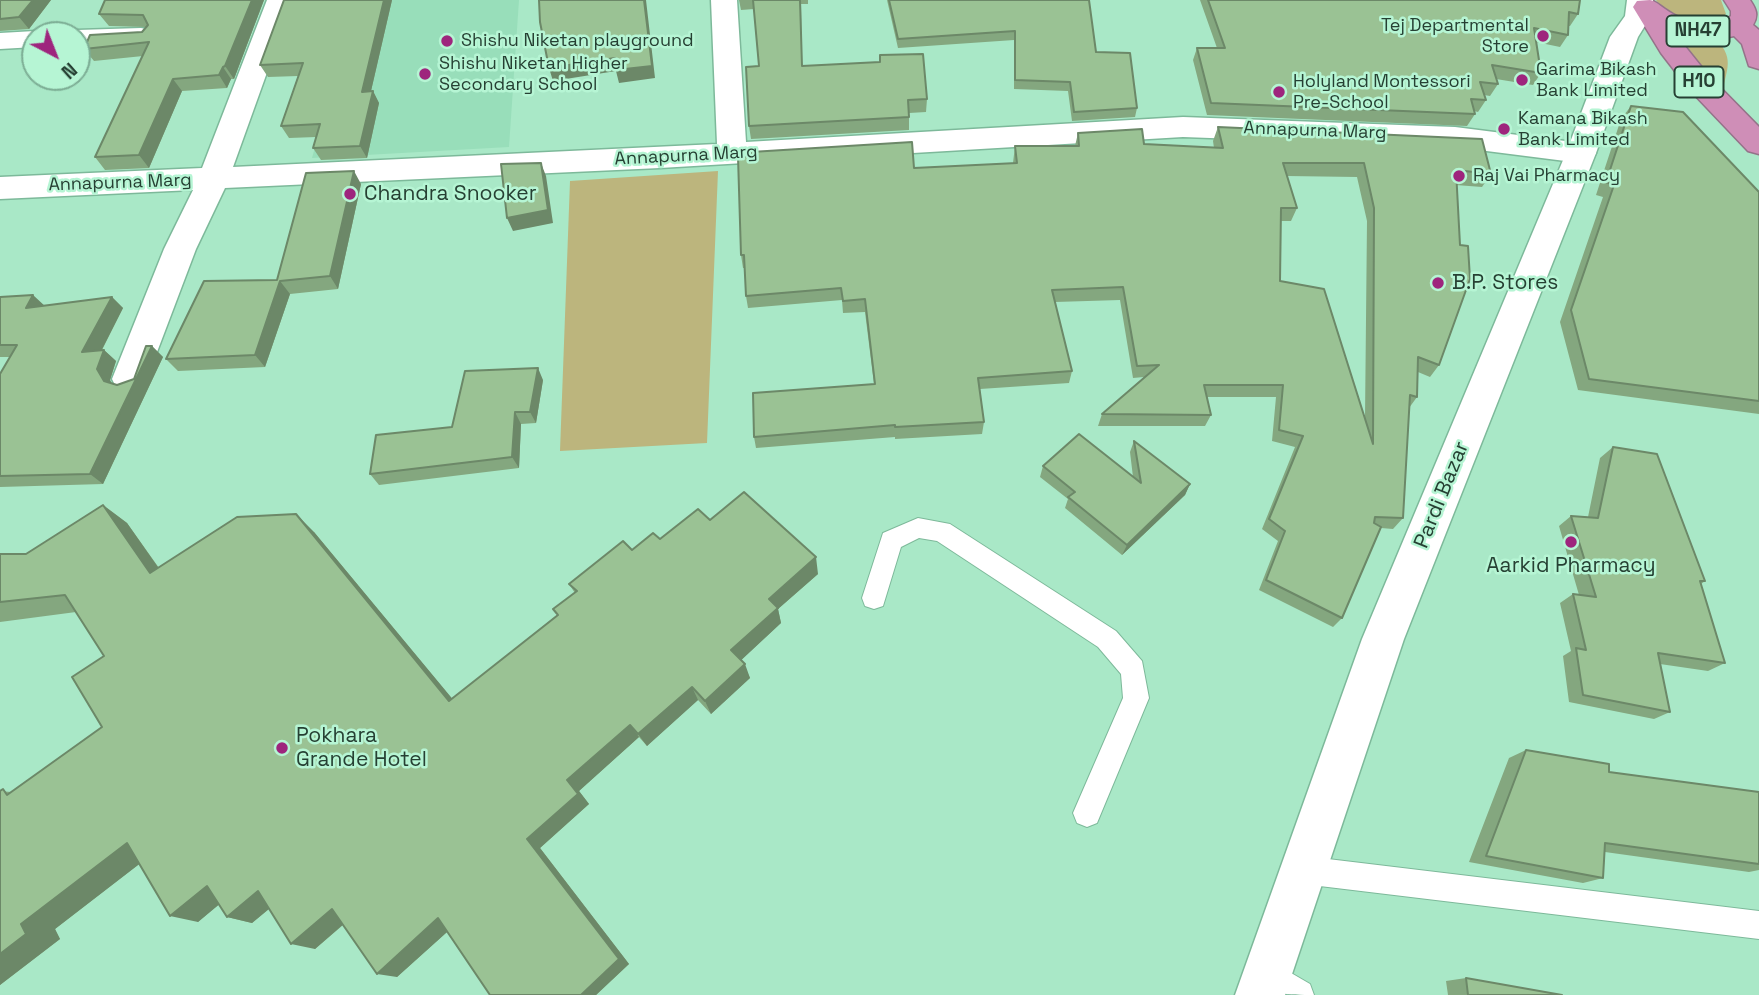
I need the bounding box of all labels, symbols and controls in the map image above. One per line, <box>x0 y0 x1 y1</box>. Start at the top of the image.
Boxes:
place label: Tej Departmental Store <box>1381 15 1529 58</box>
road number: NH47 <box>1666 16 1730 46</box>
north arrow <box>21 21 91 91</box>
marker: Tej Departmental Store <box>1535 28 1551 44</box>
place label: Shishu Niketan playground <box>461 30 694 52</box>
marker: Shishu Niketan playground <box>439 33 455 49</box>
place label: Shishu Niketan Higher Secondary School <box>439 53 628 96</box>
text: N <box>56 57 82 84</box>
place label: Garima Bikash Bank Limited <box>1536 59 1656 102</box>
marker: Shishu Niketan Higher Secondary School <box>417 66 433 82</box>
road number: H10 <box>1674 66 1724 97</box>
place label: Holyland Montessori Pre-School <box>1293 71 1471 114</box>
marker: Garima Bikash Bank Limited <box>1514 72 1530 88</box>
marker: Holyland Montessori Pre-School <box>1271 84 1287 100</box>
place label: Kamana Bikash Bank Limited <box>1518 108 1648 150</box>
street label: Annapurna Marg <box>1243 118 1387 144</box>
marker: Kamana Bikash Bank Limited <box>1496 121 1512 137</box>
street label: Annapurna Marg <box>614 141 758 171</box>
place label: Raj Vai Pharmacy <box>1473 165 1620 187</box>
marker: Raj Vai Pharmacy <box>1451 168 1467 184</box>
street label: Annapurna Marg <box>48 170 192 196</box>
place label: Chandra Snooker <box>364 181 537 207</box>
marker: Chandra Snooker <box>342 186 358 202</box>
place label: B.P. Stores <box>1452 270 1558 296</box>
marker: B.P. Stores <box>1430 275 1446 291</box>
street label: Pardi Bazar <box>1409 438 1475 552</box>
marker: Aarkid Pharmacy <box>1563 534 1579 550</box>
place label: Aarkid Pharmacy <box>1486 553 1656 579</box>
place label: Pokhara Grande Hotel <box>296 723 427 773</box>
marker: Pokhara Grande Hotel <box>274 740 290 756</box>

